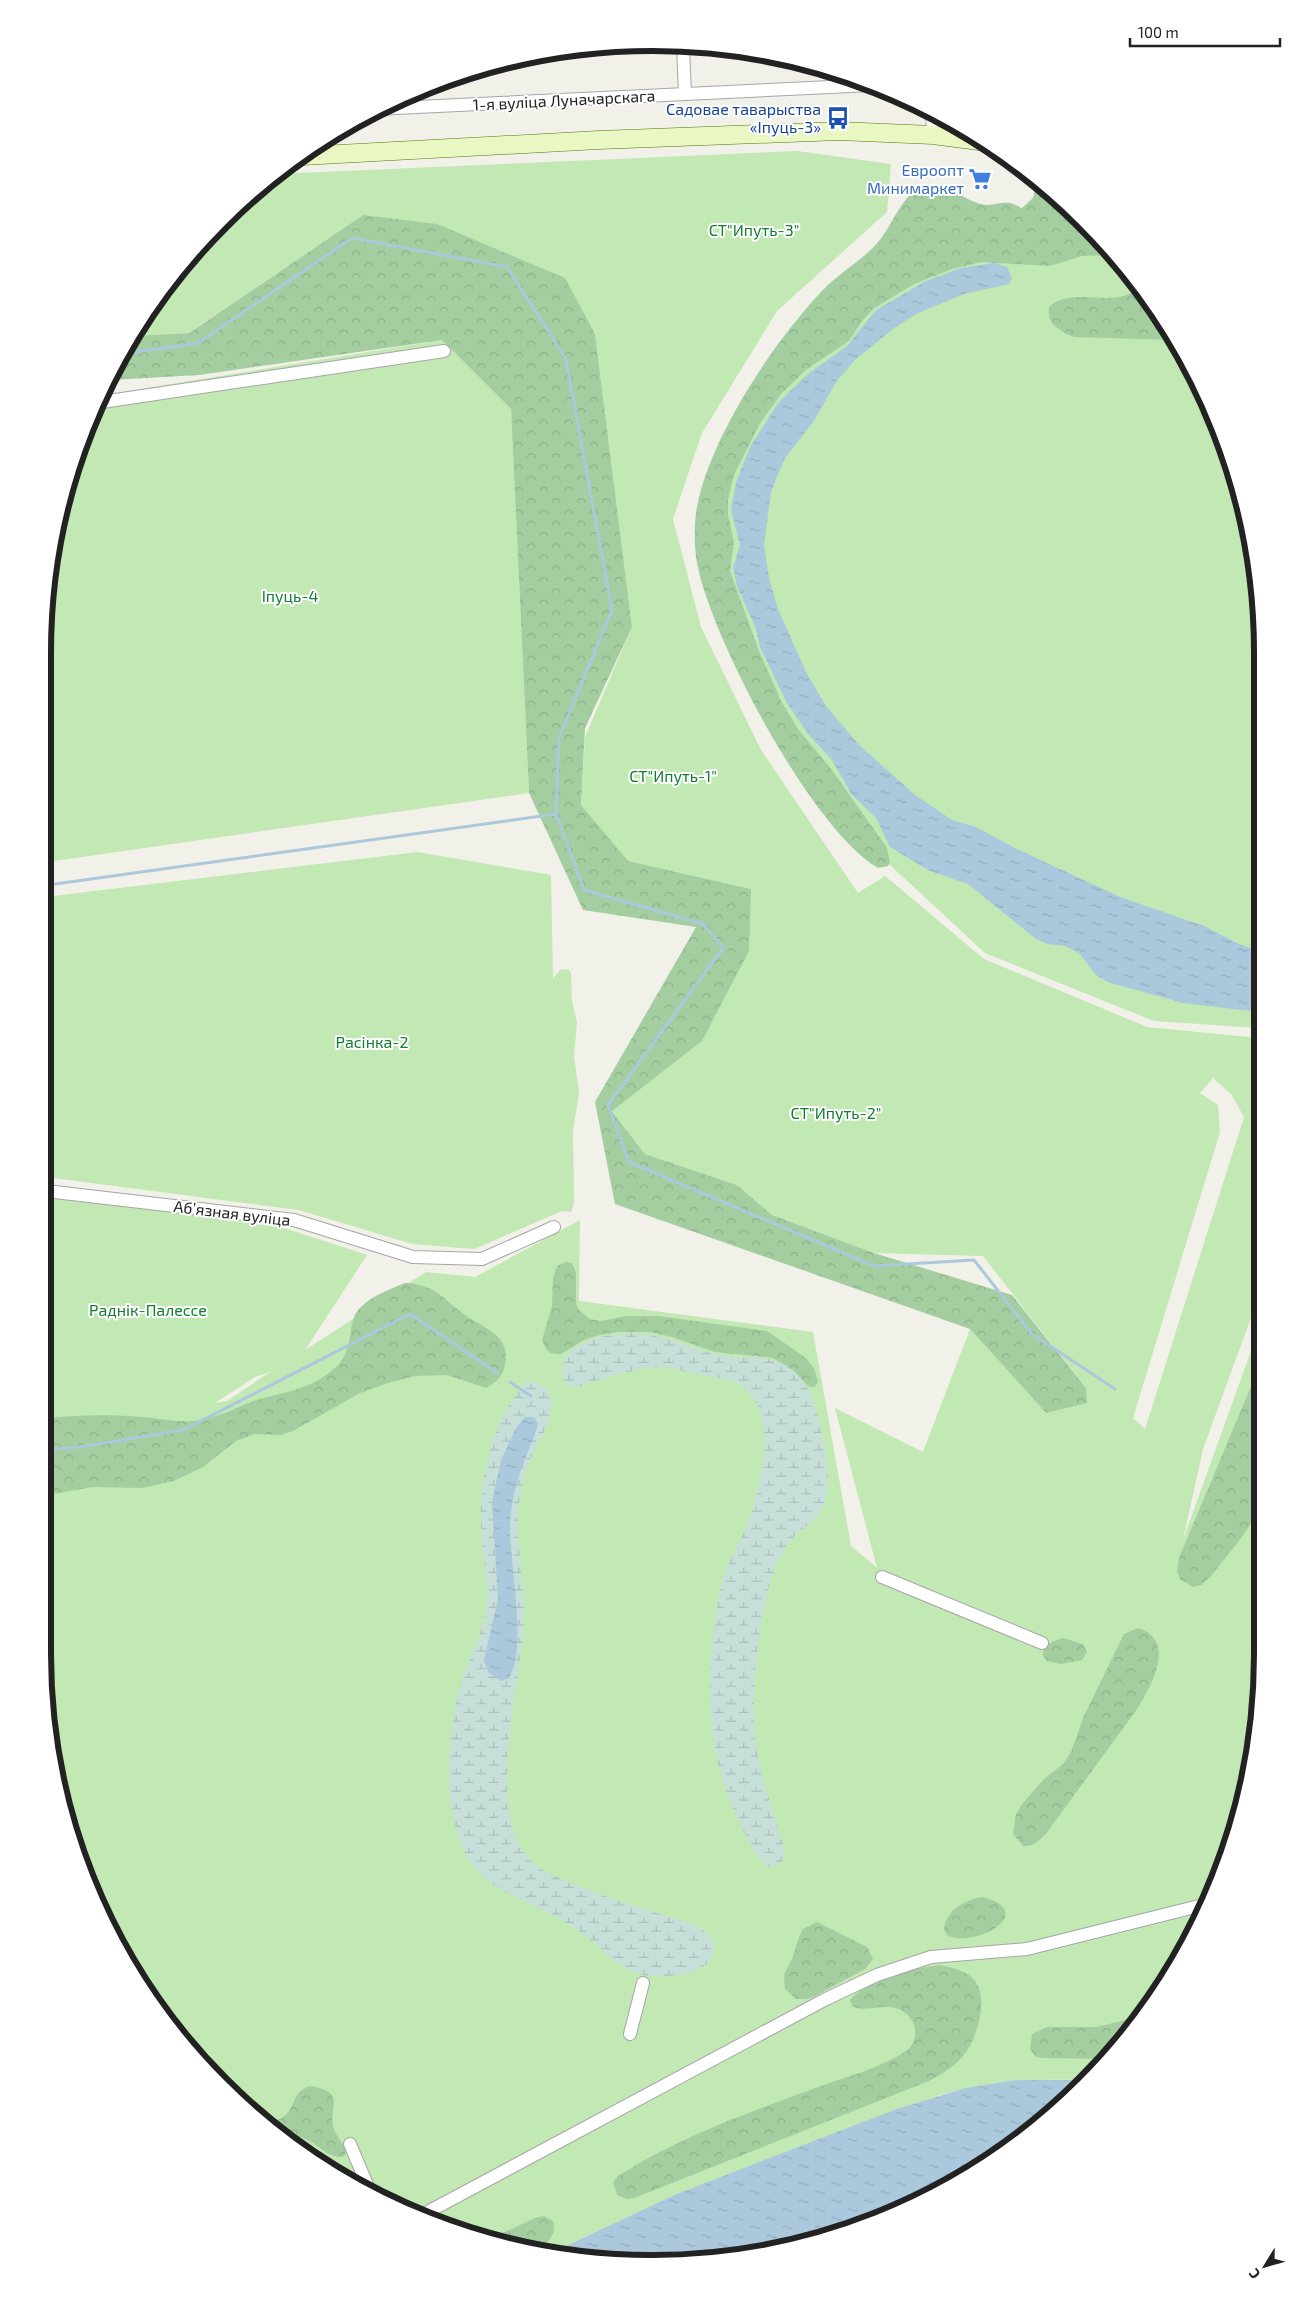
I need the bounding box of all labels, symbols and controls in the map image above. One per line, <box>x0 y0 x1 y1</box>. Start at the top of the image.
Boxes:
scale bar <box>1130 15 1280 47</box>
text: 100 m <box>1138 23 1179 41</box>
street label: 1-я вуліца Луначарскага <box>472 85 656 115</box>
place label: Садовае таварыства «Іпуць-3» <box>666 99 821 137</box>
bus stop icon: Садовае таварыства «Іпуць-3» <box>825 105 851 131</box>
place label: Евроопт Минимаркет <box>867 160 964 197</box>
supermarket icon: Евроопт Минимаркет <box>967 166 993 192</box>
park label: СТ"Ипуть-3" <box>709 220 799 240</box>
park label: Іпуць-4 <box>262 586 318 606</box>
park label: СТ"Ипуть-1" <box>629 766 717 786</box>
park label: Расінка-2 <box>335 1032 409 1051</box>
park label: СТ"Ипуть-2" <box>791 1103 881 1123</box>
street label: Абʼязная вуліца <box>172 1196 292 1230</box>
park label: Раднік-Палессе <box>89 1300 207 1319</box>
north arrow <box>1240 2241 1290 2291</box>
text: С <box>1245 2266 1263 2283</box>

